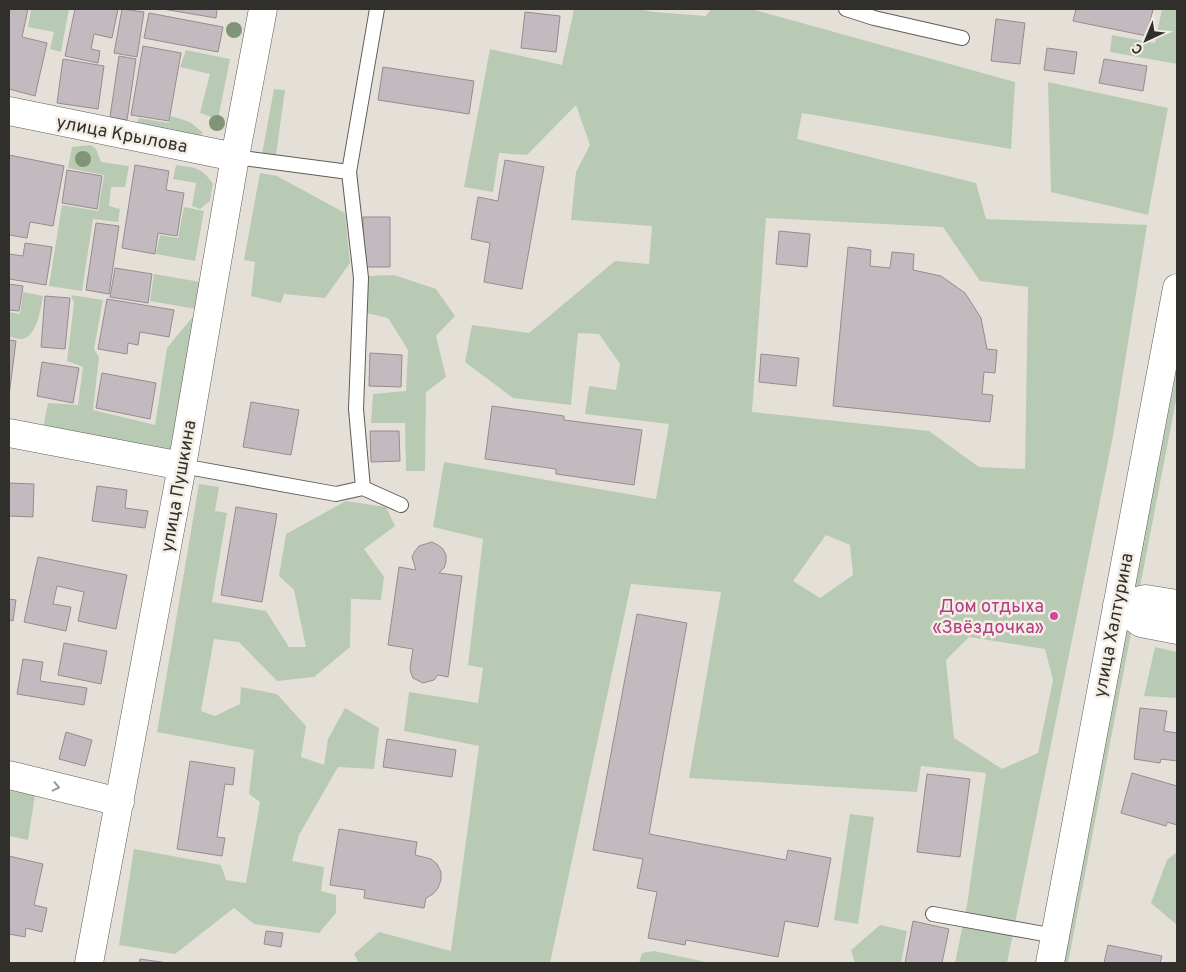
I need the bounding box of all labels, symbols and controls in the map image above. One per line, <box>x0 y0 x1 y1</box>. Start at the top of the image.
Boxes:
north arrow <box>1121 15 1171 65</box>
text: С <box>1129 39 1147 57</box>
street label: улица Крылова <box>54 111 189 159</box>
street label: улица Пушкина <box>157 418 202 554</box>
street label: улица Халтурина <box>1089 551 1140 700</box>
place label: Дом отдыха «Звёздочка» <box>932 596 1044 640</box>
marker: Дом отдыха «Звёздочка» <box>1048 610 1060 622</box>
one-way arrow <box>52 781 61 792</box>

